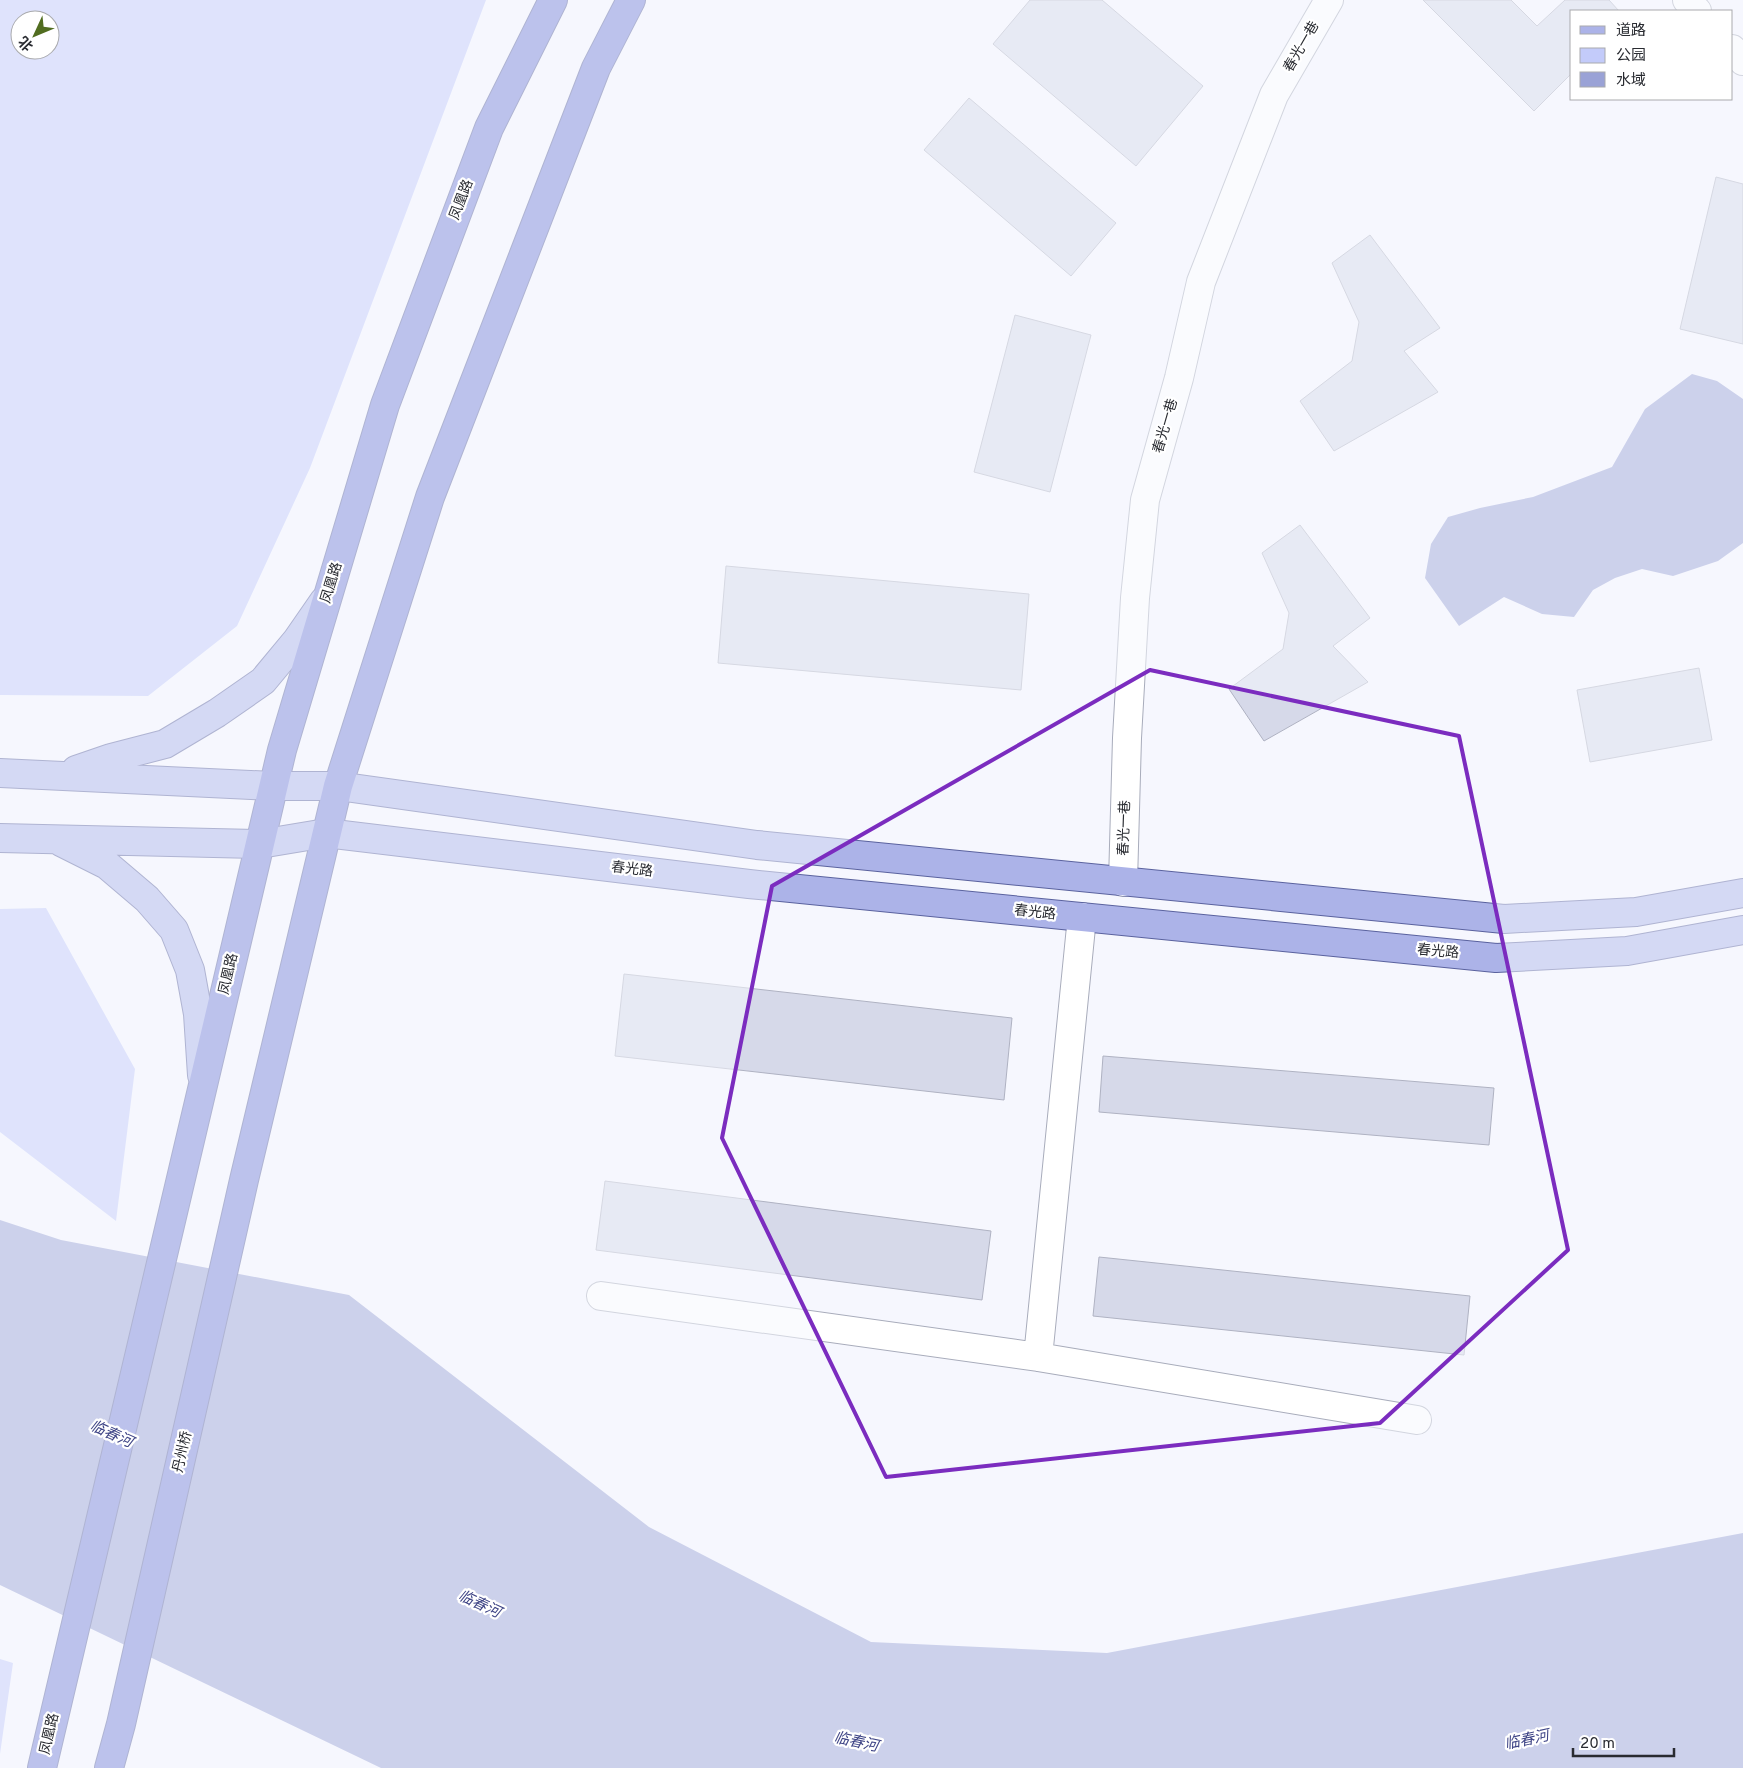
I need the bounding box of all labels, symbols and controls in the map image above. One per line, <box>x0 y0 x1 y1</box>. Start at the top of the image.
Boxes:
north arrow <box>10 10 60 60</box>
legend <box>1570 10 1733 100</box>
street label: 春光一巷 <box>1281 19 1323 75</box>
text: 道路 <box>1616 22 1646 41</box>
text: 北 <box>16 32 38 54</box>
text: 公园 <box>1616 47 1646 66</box>
text: 水域 <box>1616 72 1646 91</box>
street label: 凤凰路 <box>447 177 477 223</box>
street label: 春光一巷 <box>1150 397 1182 455</box>
street label: 凤凰路 <box>318 560 346 606</box>
street label: 春光一巷 <box>1116 800 1134 856</box>
street label: 春光路 <box>610 859 654 881</box>
street label: 春光路 <box>1013 902 1057 924</box>
street label: 春光路 <box>1416 942 1460 962</box>
street label: 凤凰路 <box>216 952 242 996</box>
water label: 临春河 <box>87 1417 138 1454</box>
street label: 丹州桥 <box>169 1429 196 1474</box>
water label: 临春河 <box>455 1587 506 1624</box>
street label: 凤凰路 <box>37 1712 63 1756</box>
water label: 临春河 <box>1503 1726 1554 1755</box>
scale bar <box>1573 1726 1674 1758</box>
water label: 临春河 <box>832 1729 883 1758</box>
text: 20 m <box>1580 1735 1615 1754</box>

